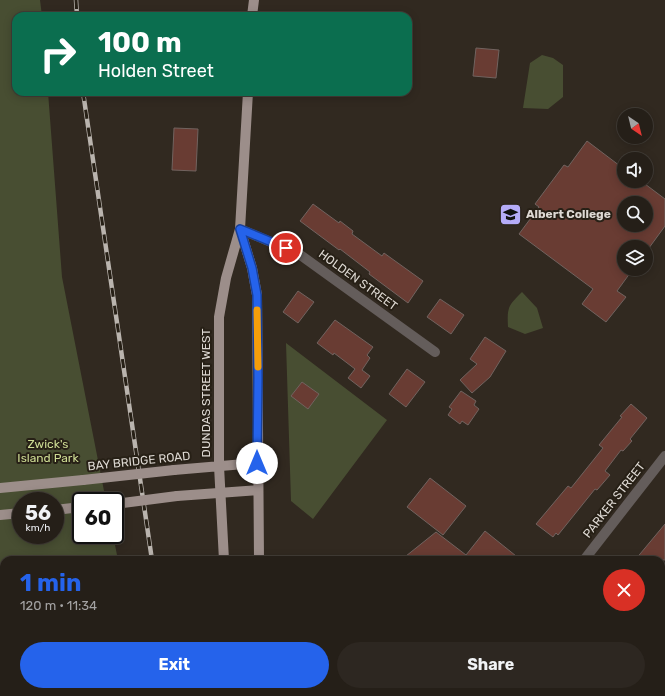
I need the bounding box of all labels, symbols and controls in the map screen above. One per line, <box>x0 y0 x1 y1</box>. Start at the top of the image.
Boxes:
text: 100 m <box>98 26 182 59</box>
icon: right <box>32 28 84 80</box>
text: Holden Street <box>98 60 214 82</box>
north arrow <box>617 108 653 144</box>
map controls <box>617 108 653 276</box>
button: sound <box>617 152 653 188</box>
button: search <box>617 196 653 232</box>
school or university icon: Albert College <box>497 201 523 227</box>
place label: Albert College <box>526 207 611 221</box>
pin <box>269 231 303 265</box>
icon: arrive <box>275 237 297 259</box>
button: layers <box>617 240 653 276</box>
street label: HOLDEN STREET <box>316 247 400 313</box>
street label: DUNDAS STREET WEST <box>199 329 213 457</box>
park label: Zwick's Island Park <box>17 437 79 465</box>
position arrow <box>236 442 278 484</box>
street label: BAY BRIDGE ROAD <box>87 449 191 473</box>
street label: PARKER STREET <box>580 459 648 541</box>
speed limit sign: 60 <box>72 492 124 544</box>
text: 56 <box>25 501 51 525</box>
text: km/h <box>26 522 50 534</box>
text: 1 min <box>20 569 81 597</box>
button: close <box>603 569 645 611</box>
text: 120 m · 11:34 <box>20 598 97 613</box>
button: Exit <box>20 642 329 688</box>
button: Share <box>337 642 645 688</box>

